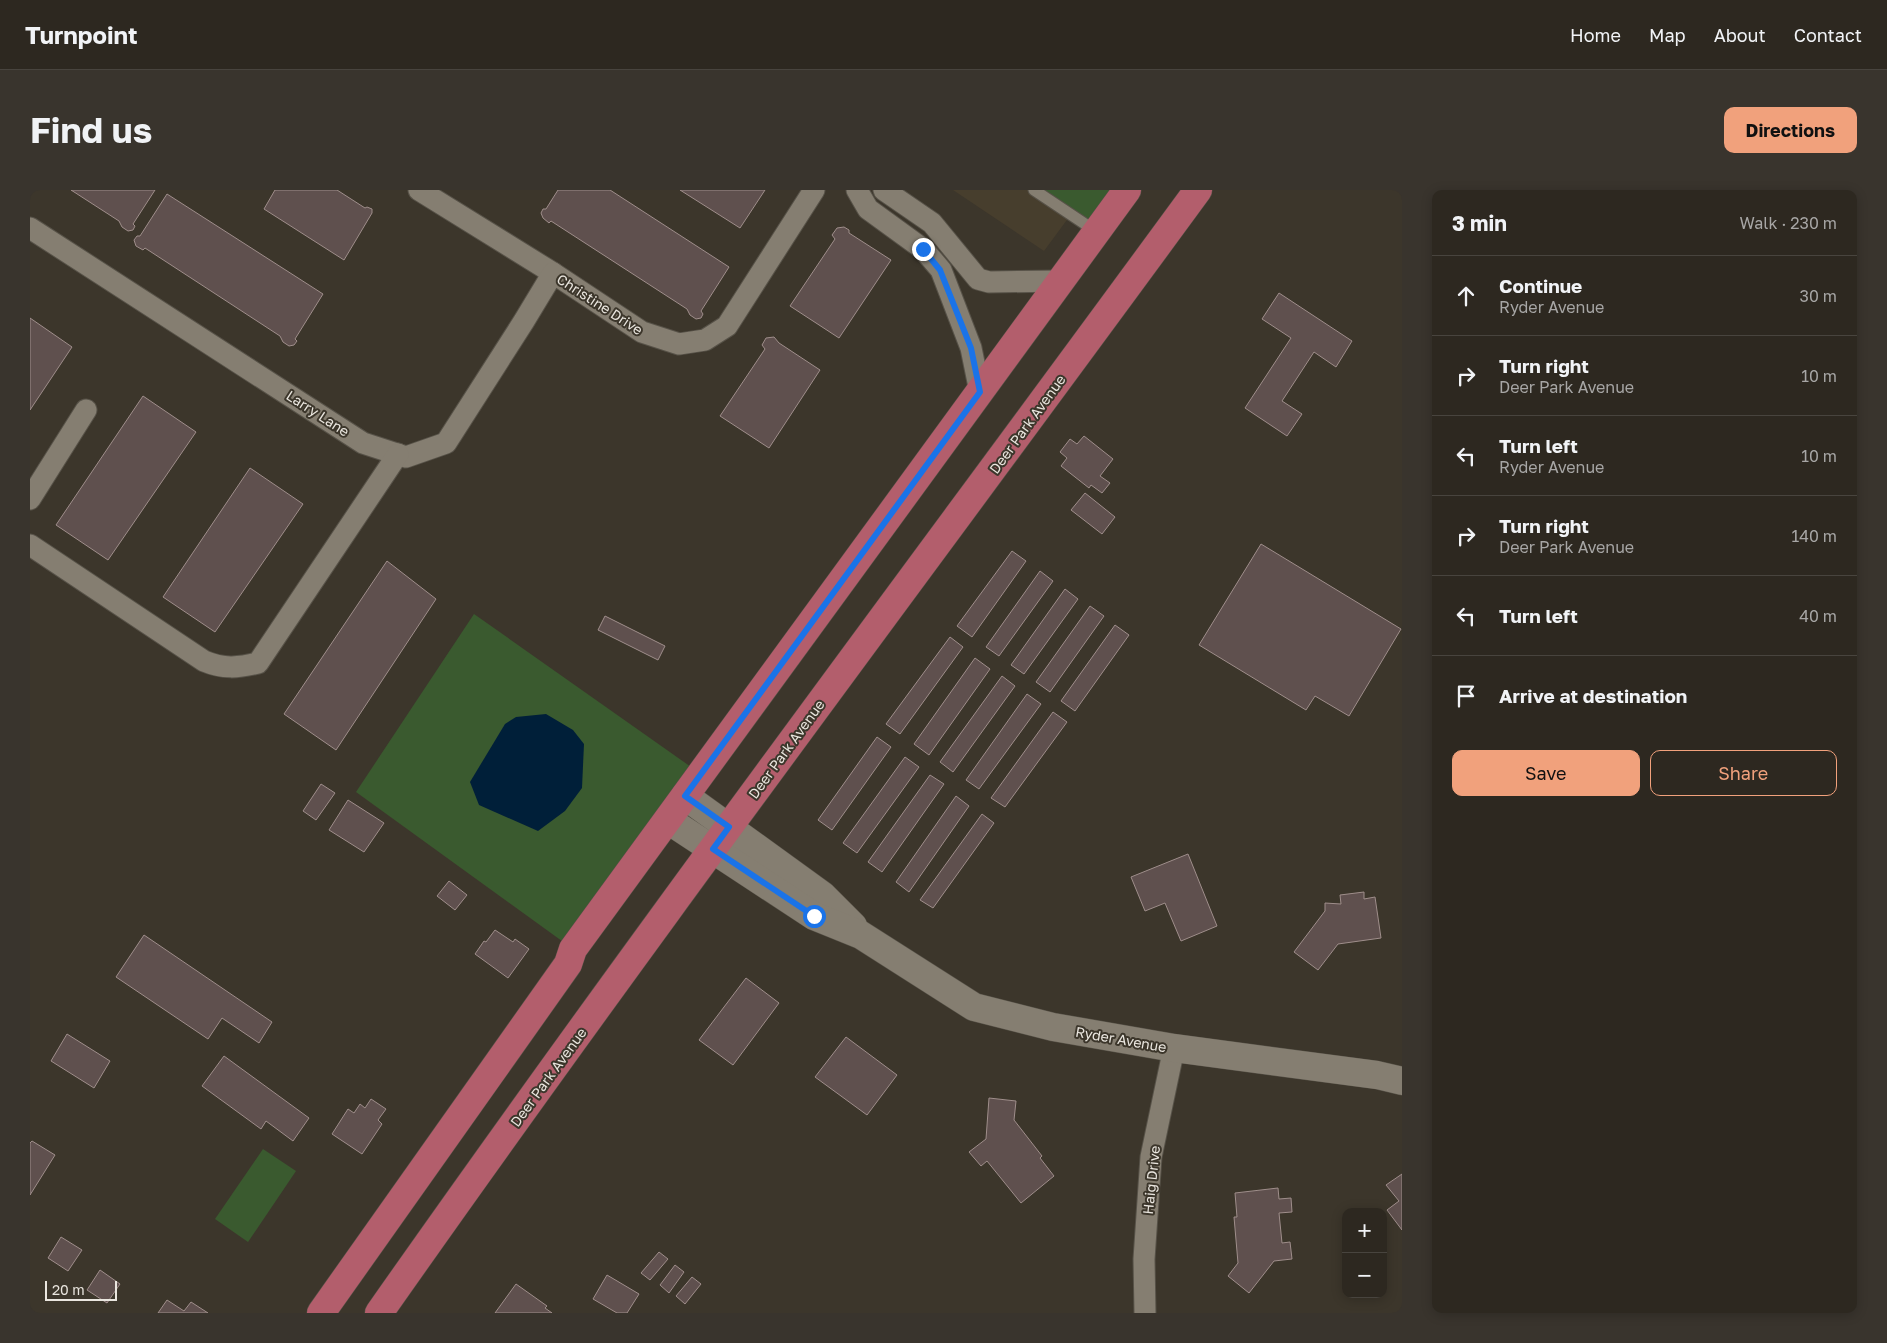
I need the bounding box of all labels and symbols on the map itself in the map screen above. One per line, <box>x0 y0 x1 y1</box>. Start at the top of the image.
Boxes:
route end <box>912 238 935 261</box>
street label: Christine Drive <box>554 270 646 338</box>
street label: Deer Park Avenue <box>985 371 1069 477</box>
street label: Larry Lane <box>283 386 353 440</box>
street label: Deer Park Avenue <box>744 696 828 802</box>
route start <box>803 905 826 928</box>
street label: Ryder Avenue <box>1074 1023 1168 1055</box>
street label: Deer Park Avenue <box>506 1024 590 1130</box>
street label: Haig Drive <box>1139 1145 1163 1215</box>
scale bar <box>45 1278 118 1301</box>

